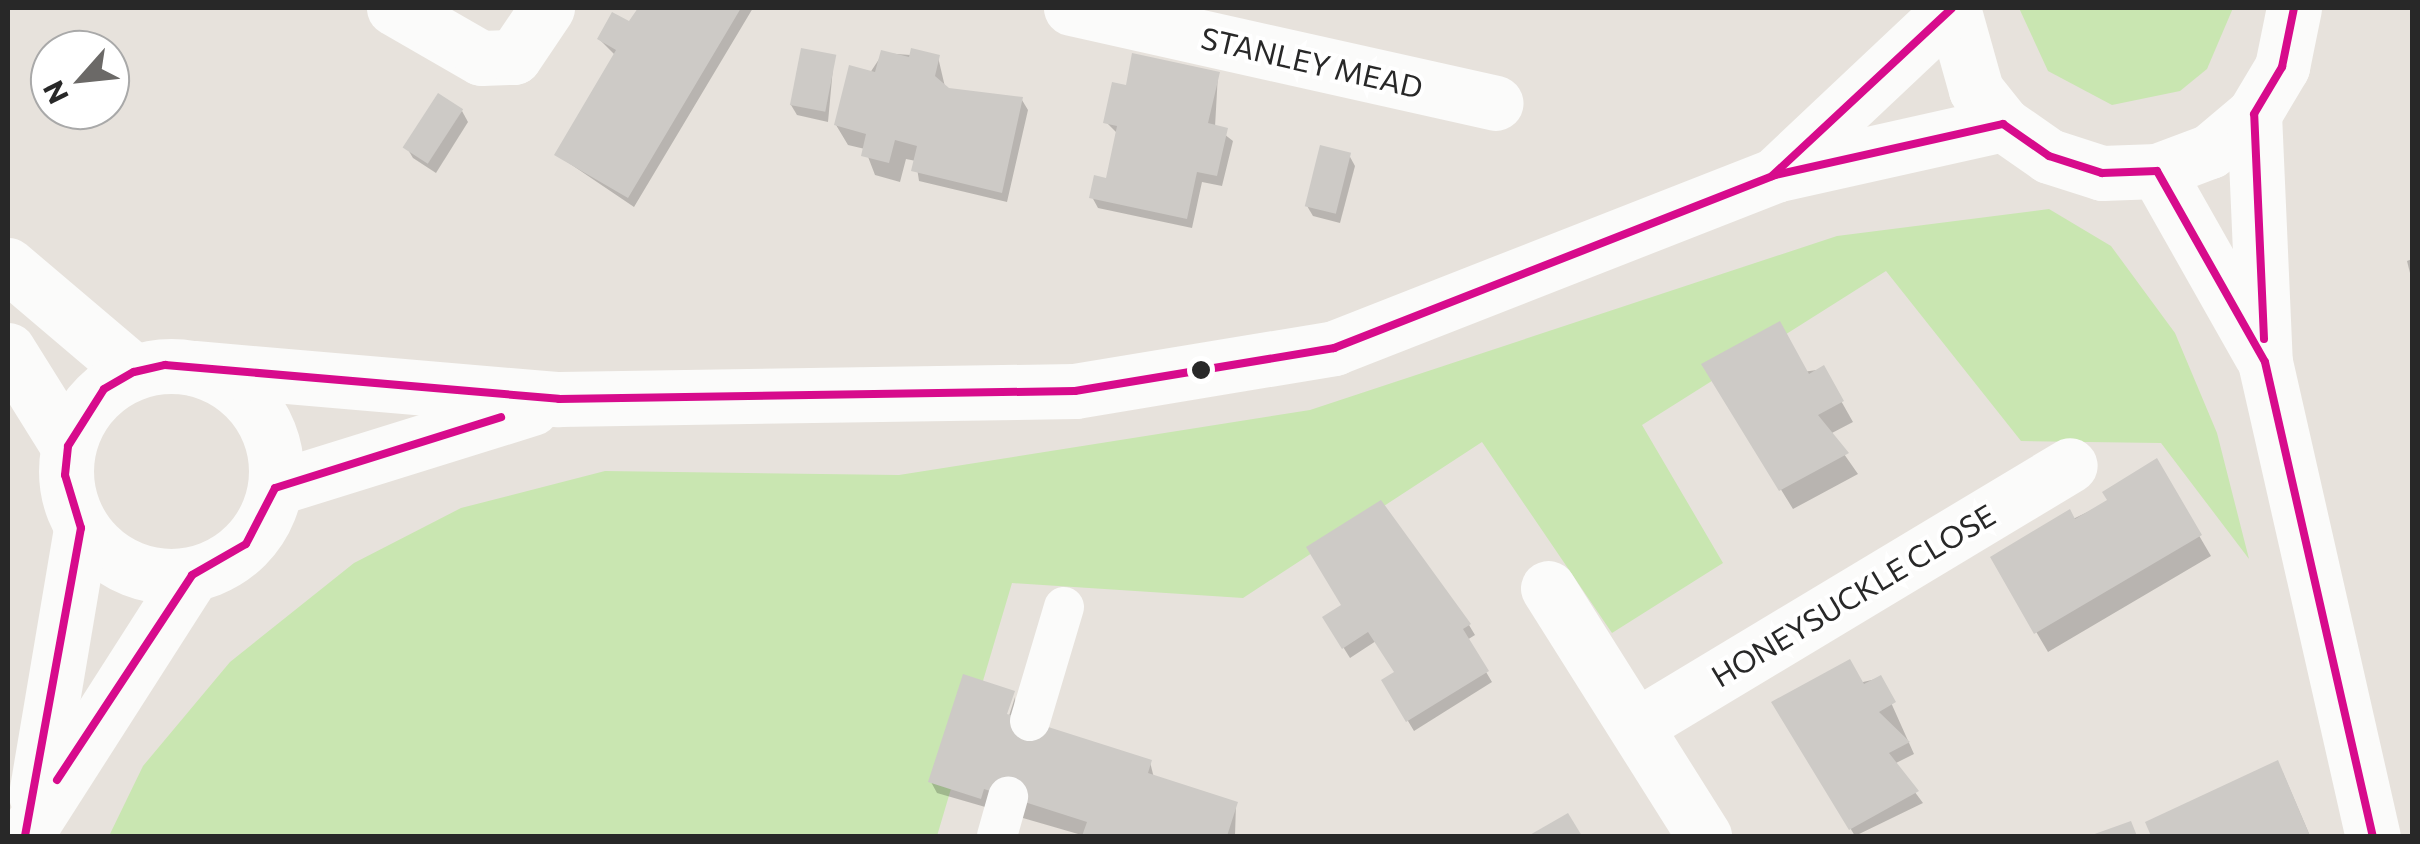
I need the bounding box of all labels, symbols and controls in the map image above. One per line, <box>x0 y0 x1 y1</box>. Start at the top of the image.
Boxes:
street label: STANLEY MEAD <box>1197 19 1427 105</box>
north arrow <box>30 30 130 130</box>
text: N <box>35 76 75 110</box>
unlabelled marker <box>1191 360 1211 380</box>
street label: HONEYSUCKLE CLOSE <box>1705 496 2001 694</box>

